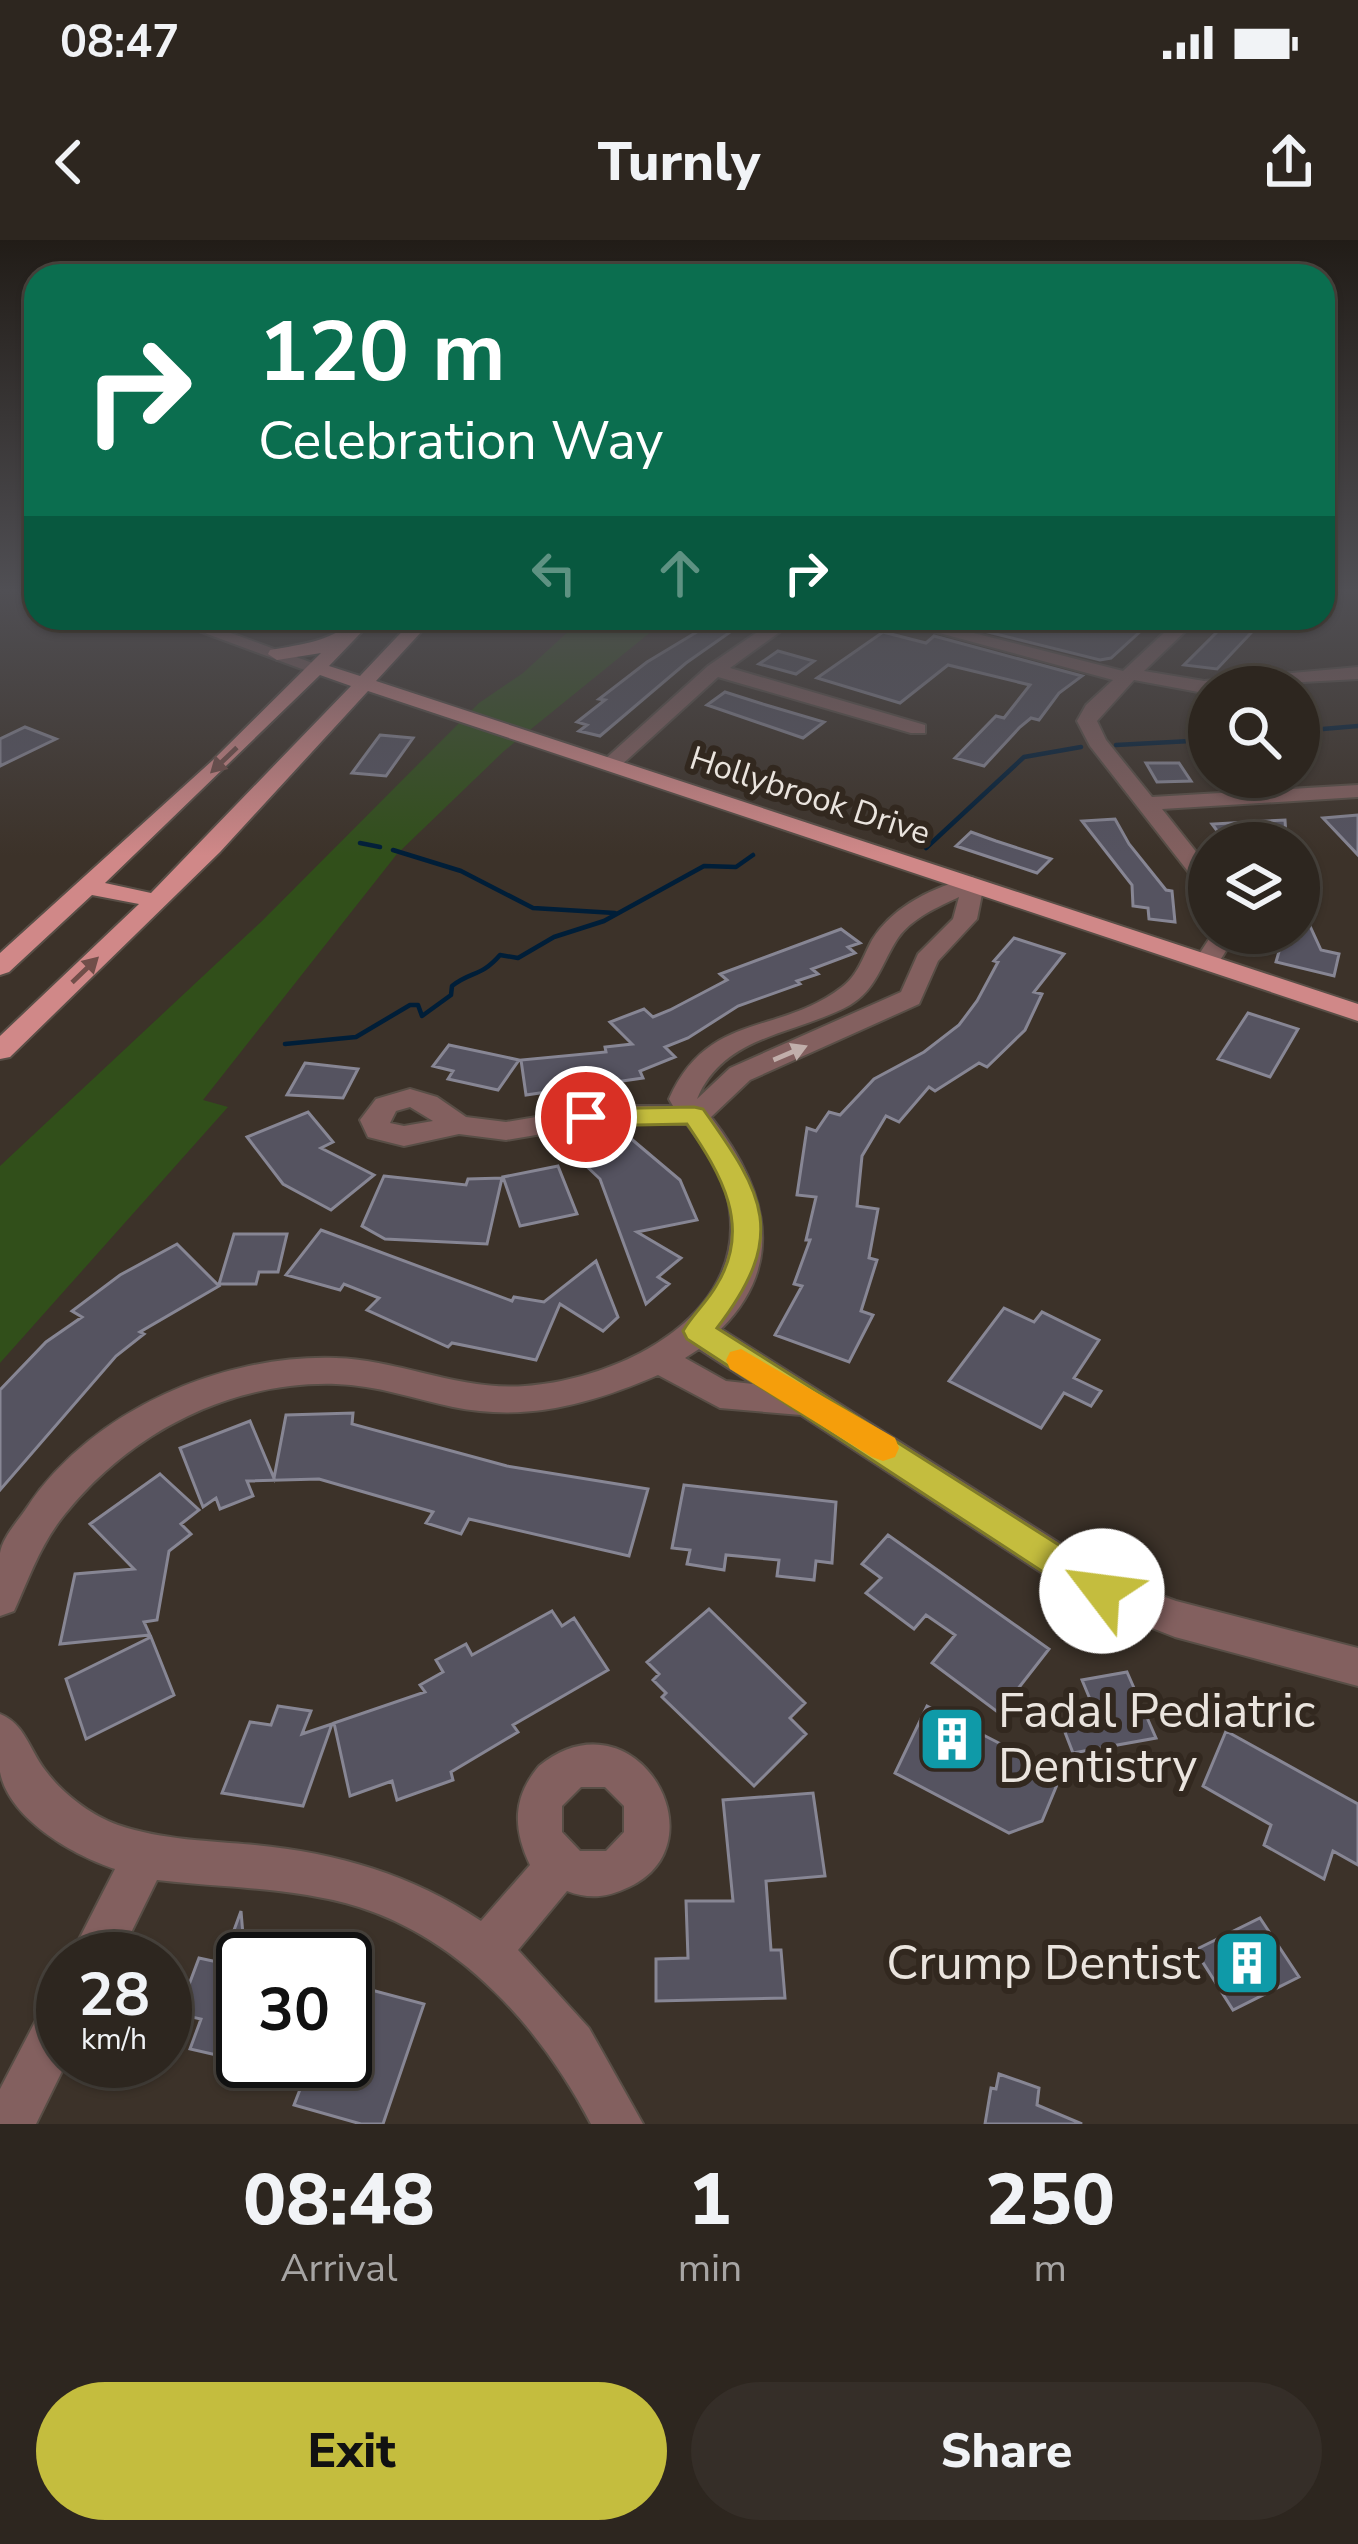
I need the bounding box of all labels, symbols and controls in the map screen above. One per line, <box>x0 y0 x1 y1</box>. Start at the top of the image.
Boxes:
text: 08:47 <box>60 12 179 73</box>
text: Turnly <box>598 125 760 199</box>
icon: back <box>36 129 102 195</box>
icon: share <box>1256 129 1322 195</box>
text: 120 m <box>258 295 506 410</box>
icon: right <box>60 312 216 468</box>
text: Celebration Way <box>258 404 663 478</box>
icon: left <box>521 540 587 606</box>
icon: ahead <box>647 540 713 606</box>
icon: right <box>773 540 839 606</box>
map controls <box>1188 666 1320 954</box>
button: search <box>1188 666 1320 798</box>
street label: Hollybrook Drive <box>684 736 936 856</box>
one-way arrow <box>210 746 238 774</box>
button: layers <box>1188 822 1320 954</box>
one-way arrow <box>70 957 99 985</box>
one-way arrow <box>772 1043 808 1062</box>
pin <box>535 1066 637 1168</box>
icon: arrive <box>553 1084 619 1150</box>
position arrow <box>1039 1528 1165 1654</box>
place label: Fadal Pediatric Dentistry <box>998 1678 1316 1799</box>
building icon: Fadal Pediatric Dentistry <box>917 1704 987 1774</box>
building icon: Crump Dentist <box>1212 1928 1282 1998</box>
place label: Crump Dentist <box>886 1930 1201 1996</box>
speed limit sign: 30 <box>216 1932 372 2088</box>
text: 28 <box>78 1954 150 2036</box>
text: km/h <box>81 2019 147 2060</box>
text: 08:48 <box>243 2151 435 2249</box>
text: 1 <box>688 2151 732 2249</box>
text: 250 <box>985 2151 1115 2249</box>
text: Arrival <box>280 2242 397 2295</box>
text: min <box>678 2242 742 2295</box>
text: m <box>1033 2242 1067 2295</box>
button: Exit <box>36 2382 667 2520</box>
button: Share <box>691 2382 1322 2520</box>

